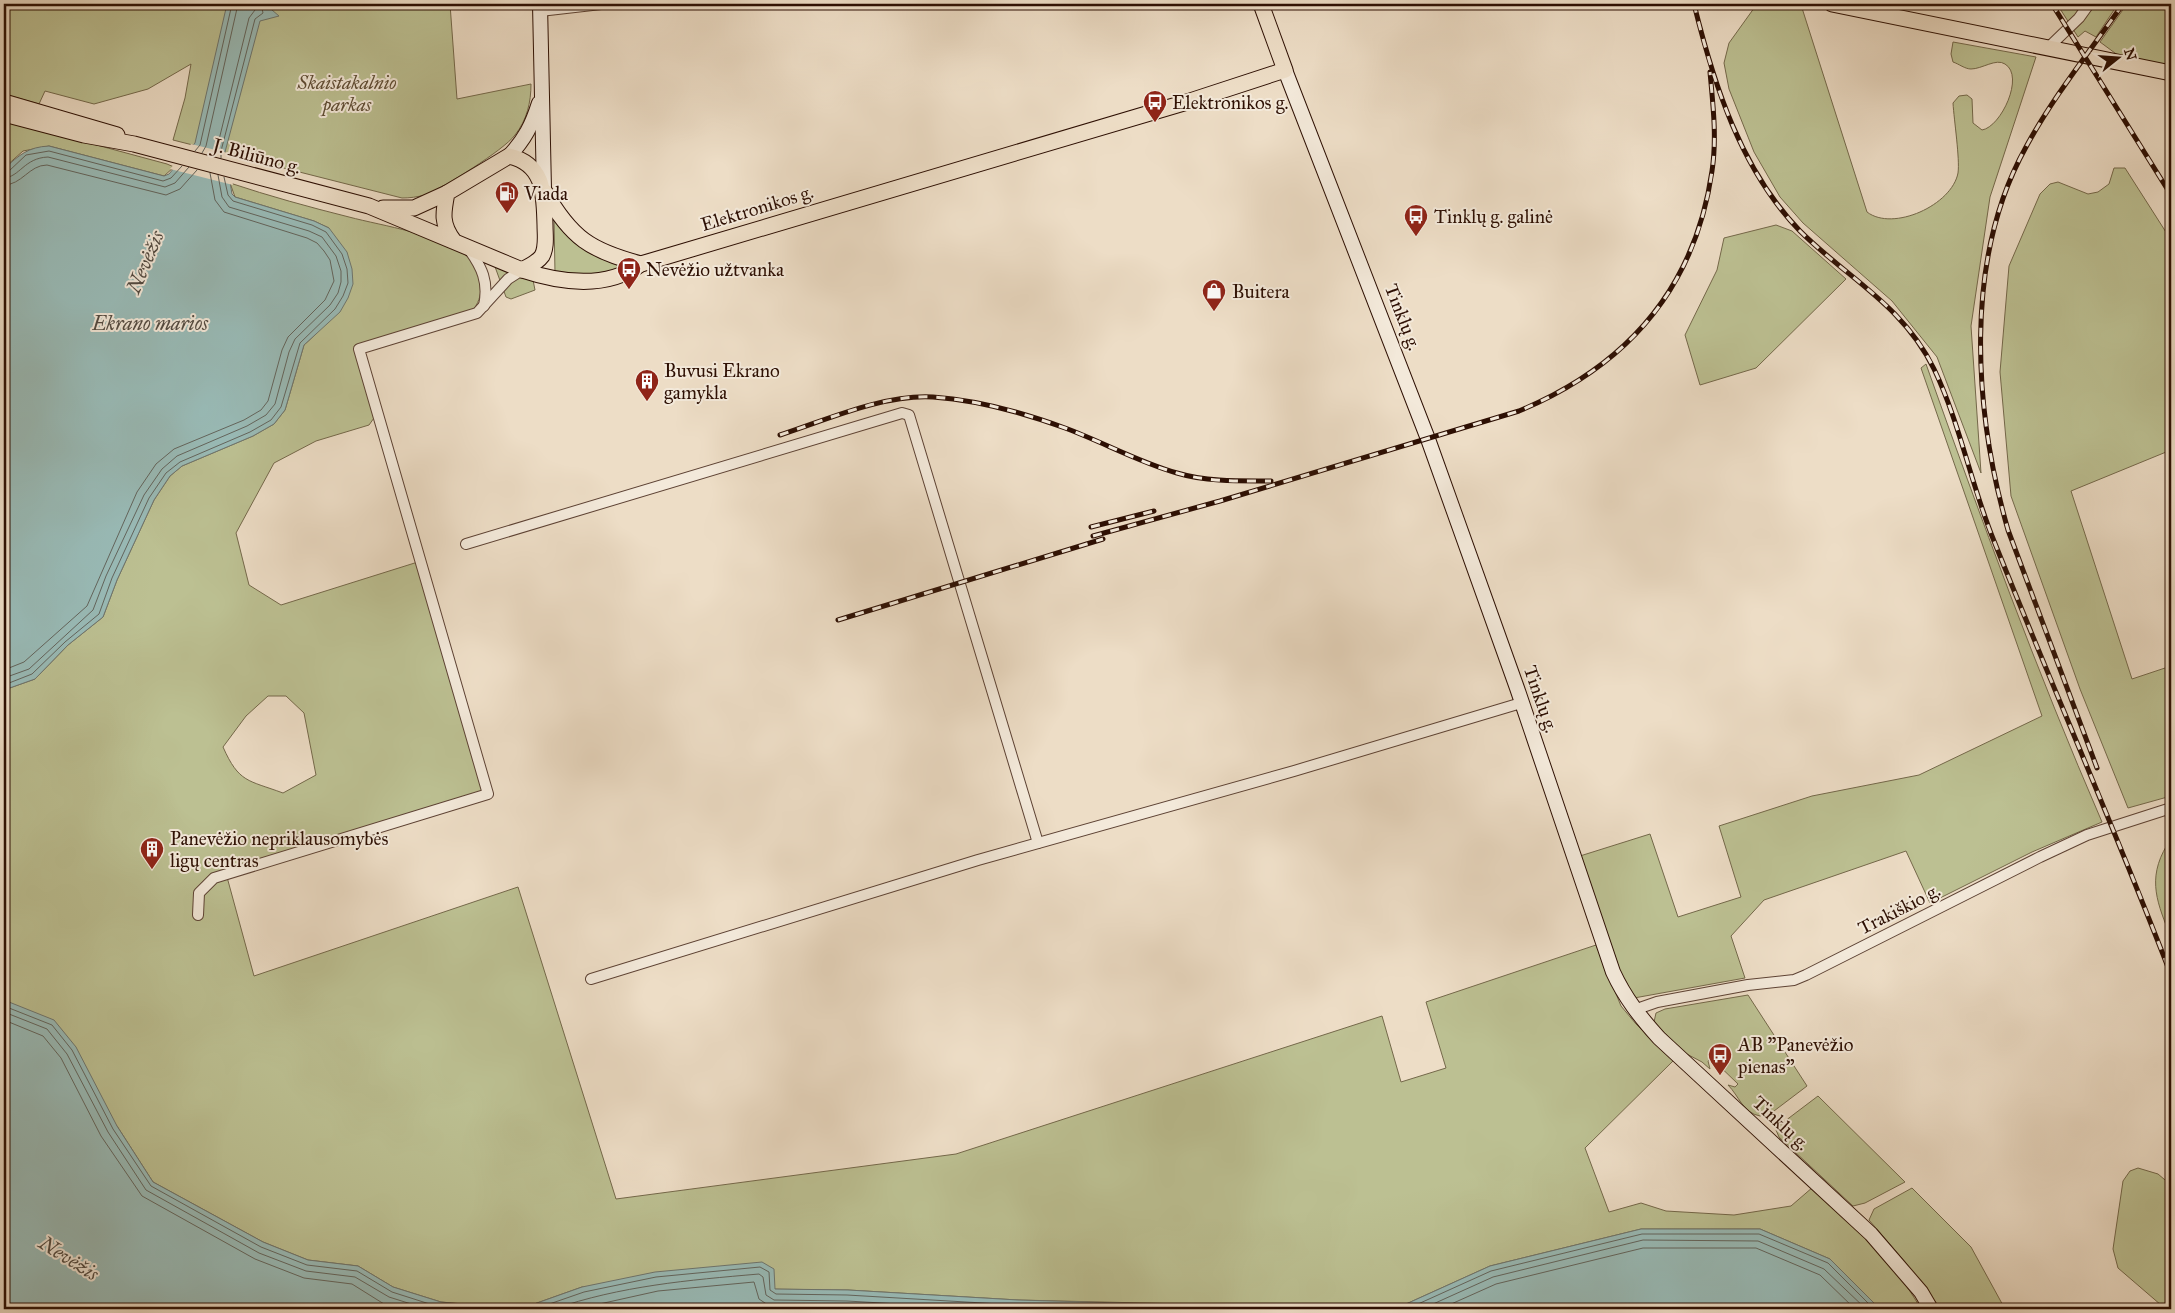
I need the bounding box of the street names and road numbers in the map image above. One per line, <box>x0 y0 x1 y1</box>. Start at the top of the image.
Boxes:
street label: J. Biliūno g. <box>208 133 304 180</box>
street label: Elektronikos g. <box>698 180 816 237</box>
street label: Tinklų g. <box>1379 280 1426 354</box>
street label: Tinklų g. <box>1518 662 1563 736</box>
street label: Trakiškio g. <box>1854 878 1944 940</box>
street label: Tinklų g. <box>1747 1091 1814 1156</box>

